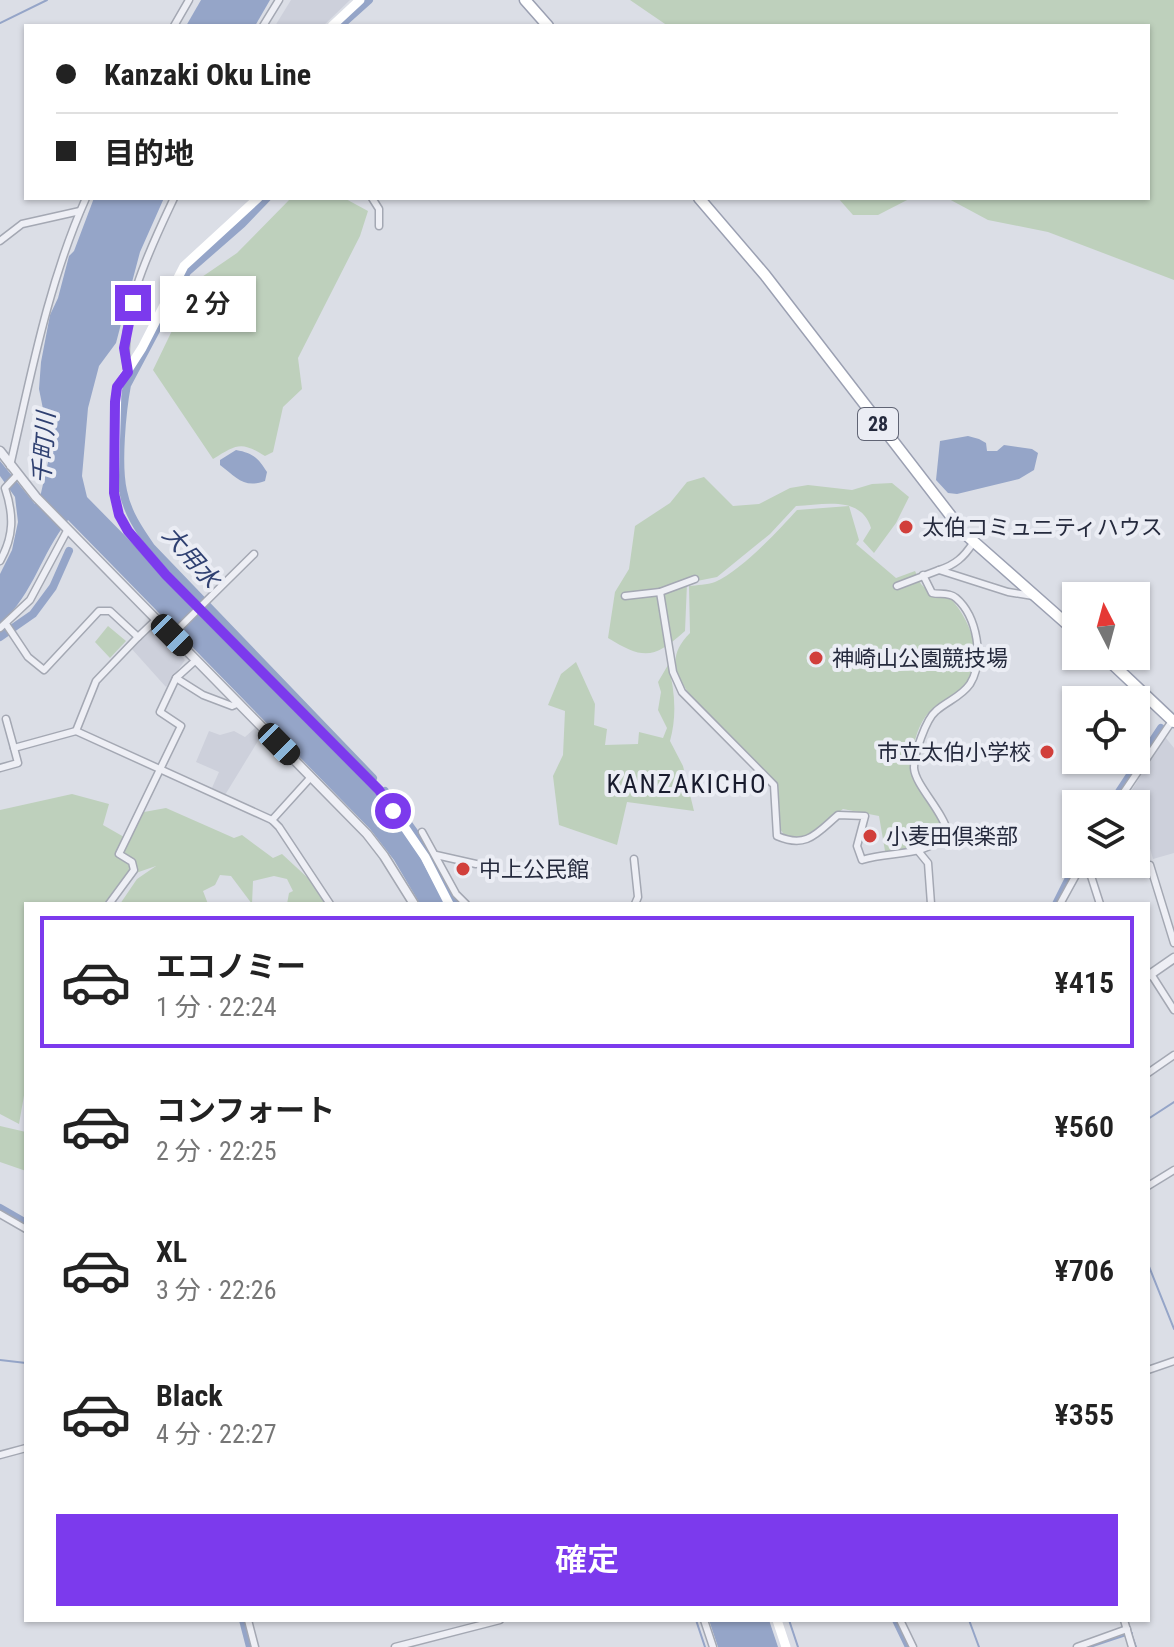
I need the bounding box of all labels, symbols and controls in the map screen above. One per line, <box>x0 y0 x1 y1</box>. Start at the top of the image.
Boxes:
text: Kanzaki Oku Line <box>104 57 311 92</box>
text: 目的地 <box>104 136 194 171</box>
callout: 2 分 <box>161 275 257 331</box>
route end <box>115 285 151 321</box>
text: 2 分 <box>185 289 231 319</box>
water label: 千町川 <box>28 408 61 485</box>
road number: 28 <box>858 408 898 440</box>
place label: 太伯コミュニティハウス <box>922 515 1163 540</box>
marker: 太伯コミュニティハウス <box>897 518 915 536</box>
water label: 大用水 <box>157 521 227 596</box>
north arrow <box>1062 582 1150 670</box>
map controls <box>1062 582 1150 878</box>
car <box>147 610 197 660</box>
place label: 神崎山公園競技場 <box>832 646 1008 671</box>
marker: 神崎山公園競技場 <box>807 649 825 667</box>
button: locate <box>1062 686 1150 774</box>
car <box>254 719 304 769</box>
place label: 市立太伯小学校 <box>877 740 1031 765</box>
marker: 市立太伯小学校 <box>1038 743 1056 761</box>
district label: KANZAKICHO <box>606 769 768 799</box>
button: layers <box>1062 790 1150 878</box>
route start <box>375 793 411 829</box>
place label: 小麦田倶楽部 <box>886 824 1018 849</box>
marker: 小麦田倶楽部 <box>861 827 879 845</box>
place label: 中上公民館 <box>479 857 589 882</box>
marker: 中上公民館 <box>454 860 472 878</box>
icon: car <box>60 946 132 1018</box>
text: エコノミー <box>156 949 306 984</box>
text: ¥415 <box>1055 965 1114 1000</box>
text: 1 分 · 22:24 <box>156 992 276 1022</box>
icon: car <box>60 1090 132 1162</box>
text: コンフォート <box>156 1093 335 1128</box>
text: ¥560 <box>1055 1109 1114 1144</box>
text: 2 分 · 22:25 <box>156 1136 276 1166</box>
icon: car <box>60 1234 132 1306</box>
text: XL <box>156 1234 187 1269</box>
text: ¥706 <box>1055 1253 1114 1288</box>
text: 3 分 · 22:26 <box>156 1275 276 1305</box>
icon: car <box>60 1378 132 1450</box>
text: Black <box>156 1378 223 1413</box>
text: ¥355 <box>1055 1397 1114 1432</box>
text: 4 分 · 22:27 <box>156 1419 276 1449</box>
button: 確定 <box>56 1514 1118 1606</box>

